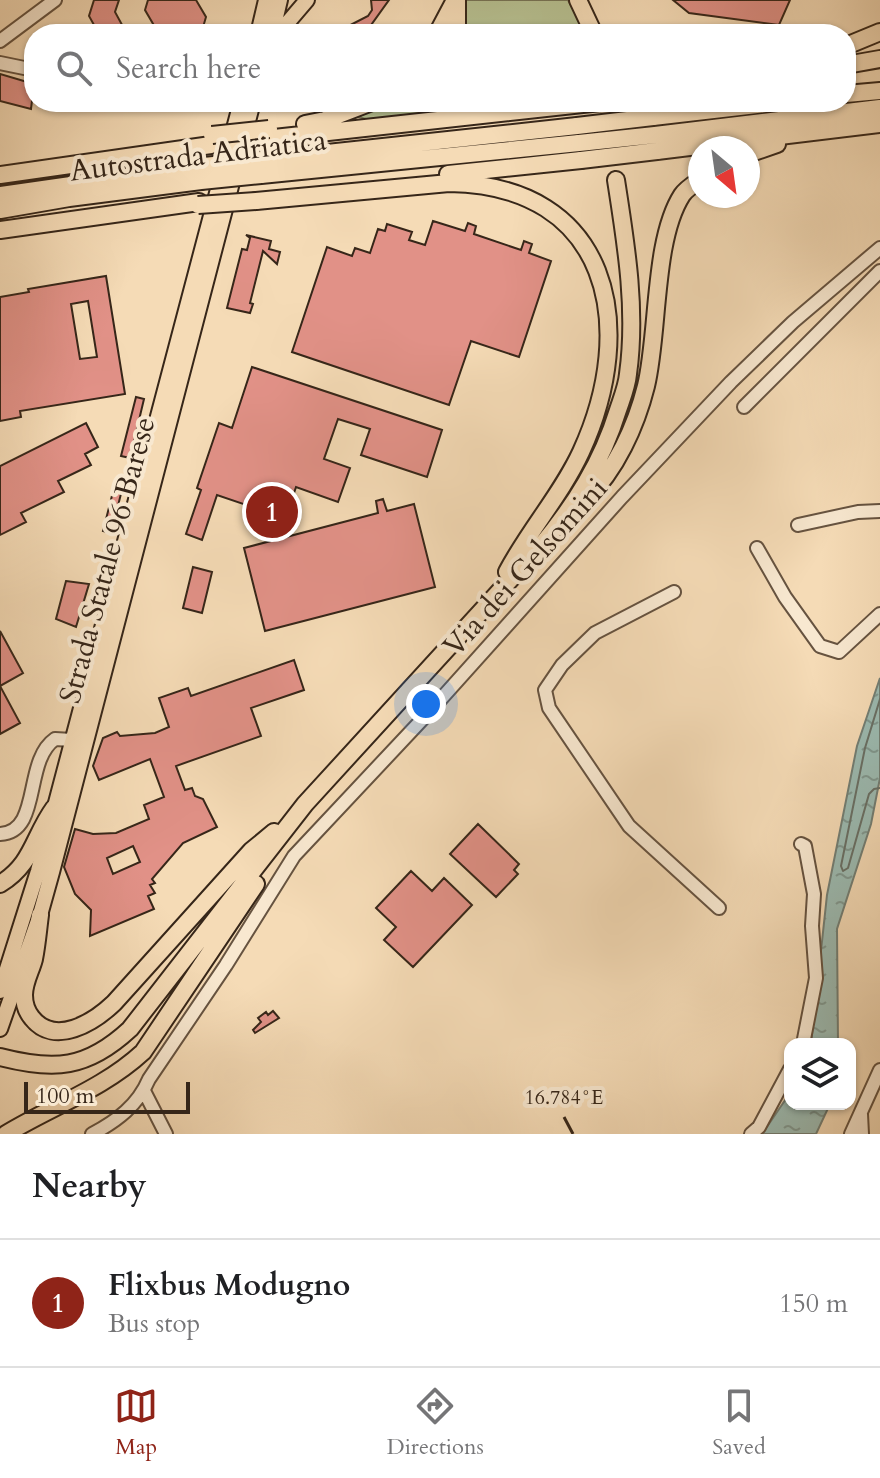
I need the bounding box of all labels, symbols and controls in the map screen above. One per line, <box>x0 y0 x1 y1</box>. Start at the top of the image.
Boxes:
search box <box>24 24 856 112</box>
icon: search <box>52 46 96 90</box>
text: Search here <box>116 48 261 89</box>
street label: Autostrada Adriatica <box>67 119 329 192</box>
north arrow <box>688 136 760 208</box>
street label: Strada Statale 96 Barese <box>50 412 165 708</box>
street label: Via dei Gelsomini <box>434 469 617 666</box>
pin: 1 <box>246 482 298 542</box>
your location <box>406 684 446 724</box>
map controls <box>784 1038 856 1110</box>
button: layers <box>784 1038 856 1110</box>
scale bar <box>24 1078 190 1114</box>
text: 100 m <box>36 1081 94 1111</box>
text: 16.784°E <box>525 1084 603 1111</box>
text: Nearby <box>32 1163 147 1209</box>
text: Flixbus Modugno <box>108 1265 350 1306</box>
text: 1 <box>51 1286 65 1321</box>
text: 150 m <box>779 1286 848 1321</box>
text: Bus stop <box>108 1306 200 1341</box>
tab: Map <box>114 1384 158 1462</box>
tab: Directions <box>387 1384 484 1462</box>
tab: Saved <box>712 1384 766 1462</box>

